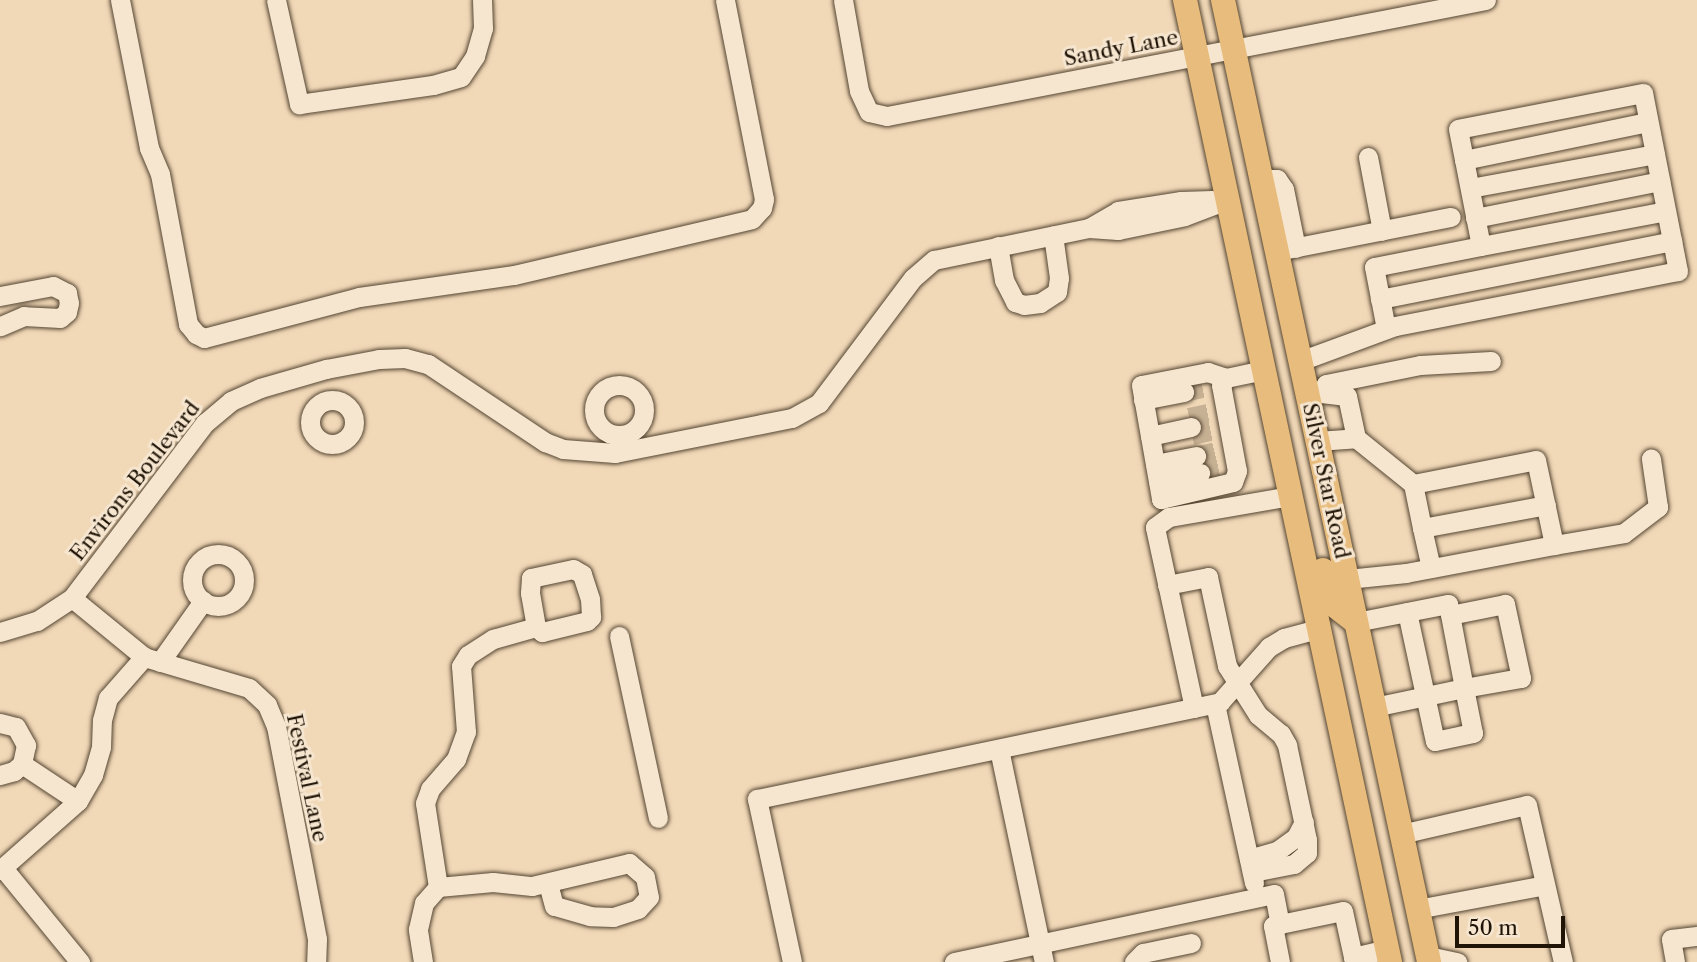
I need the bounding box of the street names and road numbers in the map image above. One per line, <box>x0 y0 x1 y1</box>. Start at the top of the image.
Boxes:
street label: Sandy Lane <box>1061 25 1181 71</box>
street label: Environs Boulevard <box>65 396 205 566</box>
street label: Silver Star Road <box>1297 400 1355 562</box>
street label: Festival Lane <box>281 712 333 844</box>

